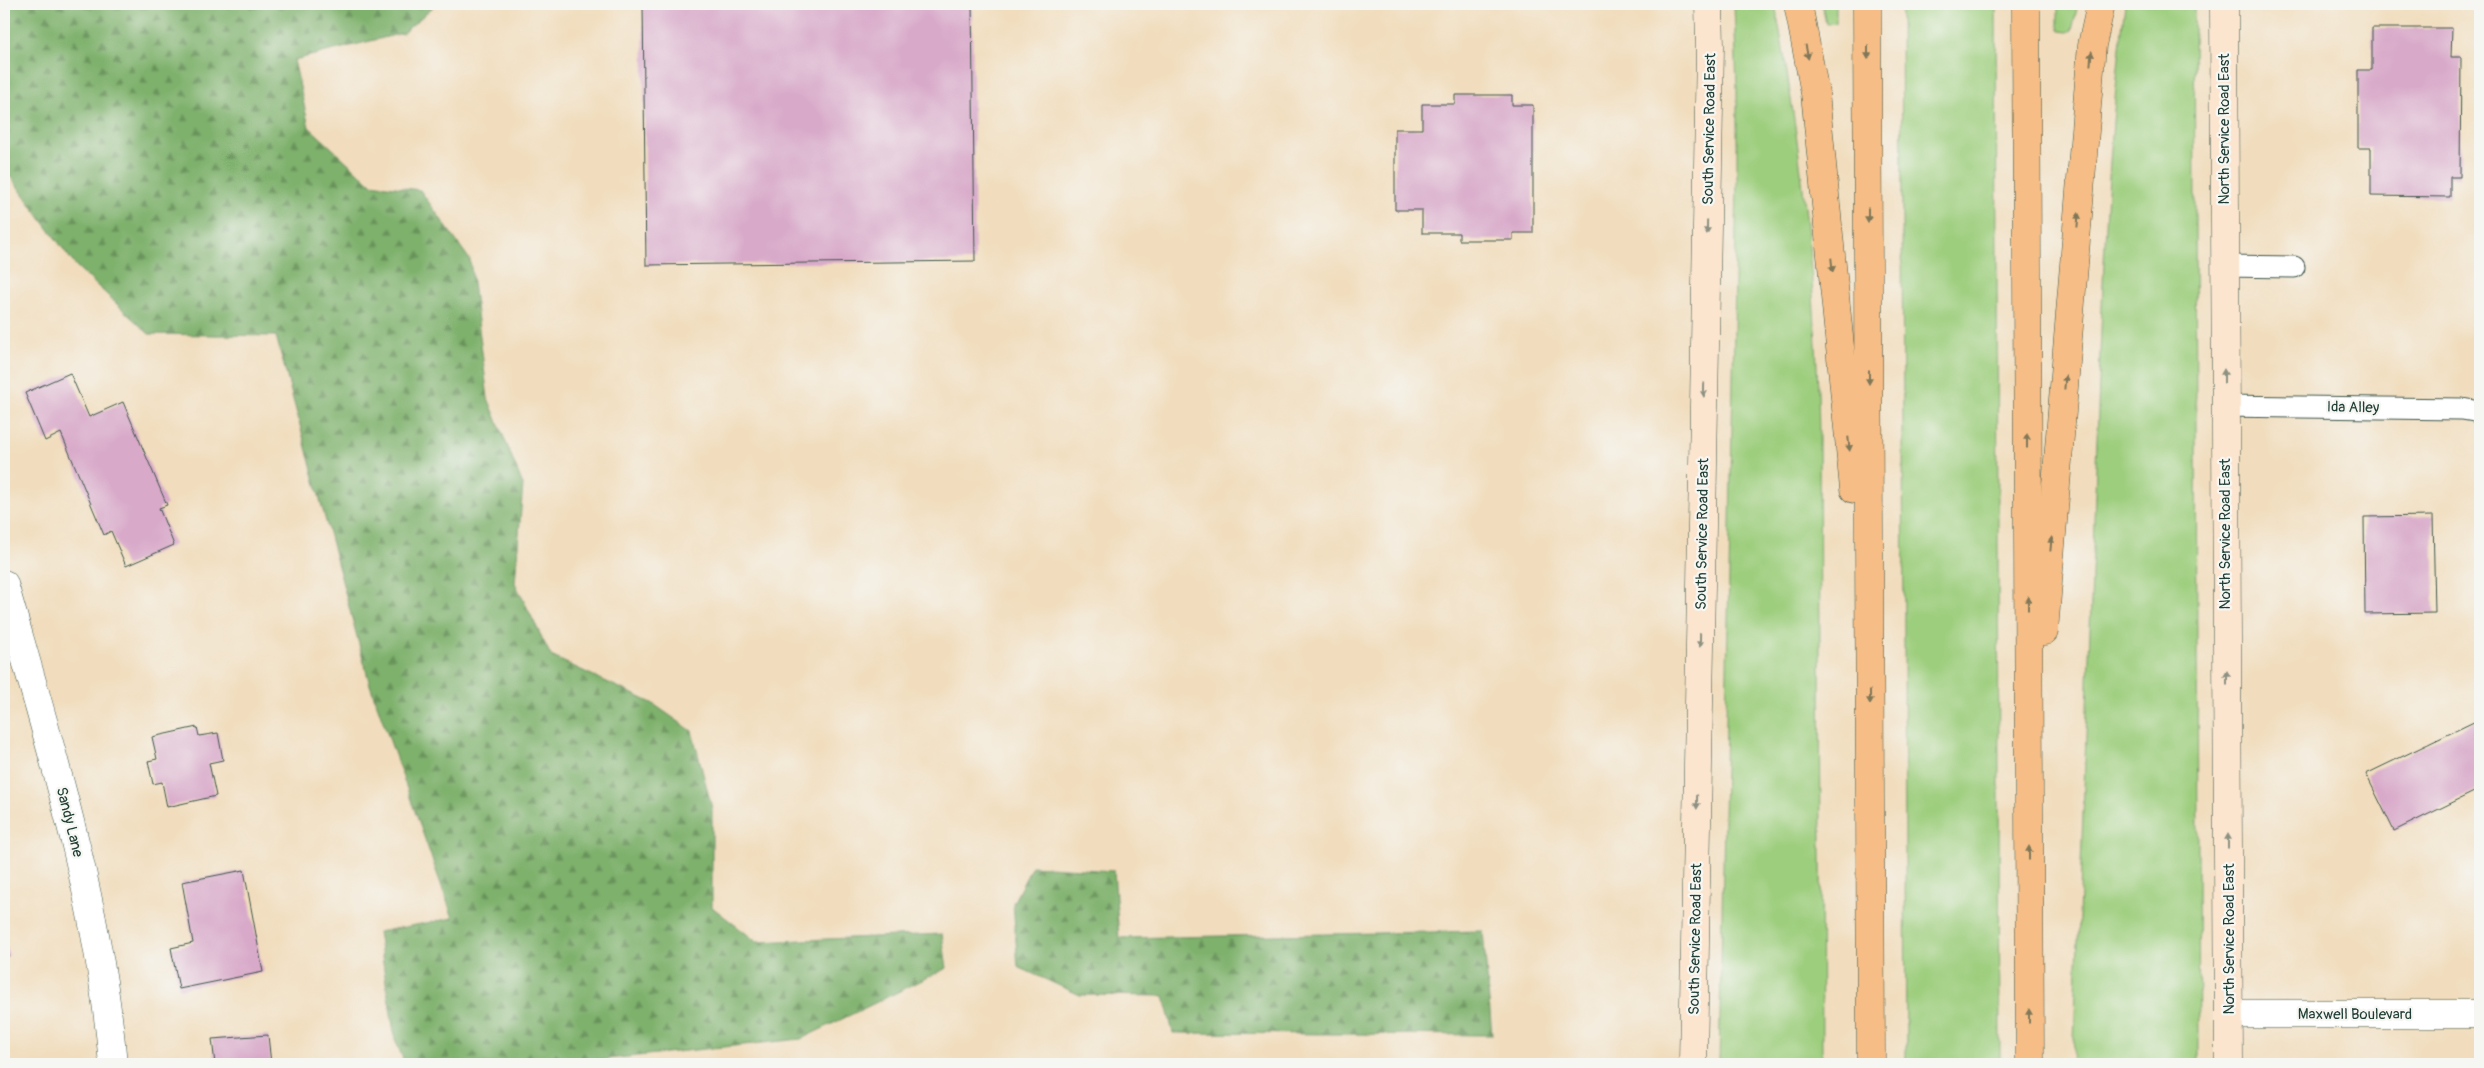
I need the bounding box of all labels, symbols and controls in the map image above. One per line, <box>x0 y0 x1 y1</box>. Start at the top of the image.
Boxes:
one-way arrow <box>1803 44 1811 59</box>
one-way arrow <box>1864 45 1872 61</box>
one-way arrow <box>2087 50 2095 66</box>
street label: South Service Road East <box>1699 52 1720 205</box>
street label: North Service Road East <box>2215 53 2234 204</box>
one-way arrow <box>1864 207 1872 223</box>
one-way arrow <box>2074 212 2082 228</box>
one-way arrow <box>1703 220 1711 236</box>
one-way arrow <box>1828 257 1836 273</box>
one-way arrow <box>2220 367 2228 383</box>
one-way arrow <box>1865 370 1873 386</box>
one-way arrow <box>2061 374 2069 390</box>
one-way arrow <box>1700 382 1708 398</box>
street label: Ida Alley <box>2327 398 2380 417</box>
one-way arrow <box>2023 432 2031 448</box>
one-way arrow <box>1845 436 1853 452</box>
street label: South Service Road East <box>1692 457 1713 610</box>
street label: North Service Road East <box>2216 458 2235 609</box>
one-way arrow <box>2048 536 2056 552</box>
one-way arrow <box>2024 595 2032 611</box>
one-way arrow <box>1696 632 1704 648</box>
one-way arrow <box>2223 670 2231 686</box>
one-way arrow <box>1866 690 1874 706</box>
street label: Sandy Lane <box>52 785 88 860</box>
one-way arrow <box>1693 795 1701 811</box>
one-way arrow <box>2224 832 2232 848</box>
one-way arrow <box>2025 845 2033 861</box>
street label: South Service Road East <box>1685 862 1706 1015</box>
street label: North Service Road East <box>2220 863 2239 1014</box>
street label: Maxwell Boulevard <box>2298 1005 2412 1024</box>
one-way arrow <box>2025 1007 2033 1023</box>

